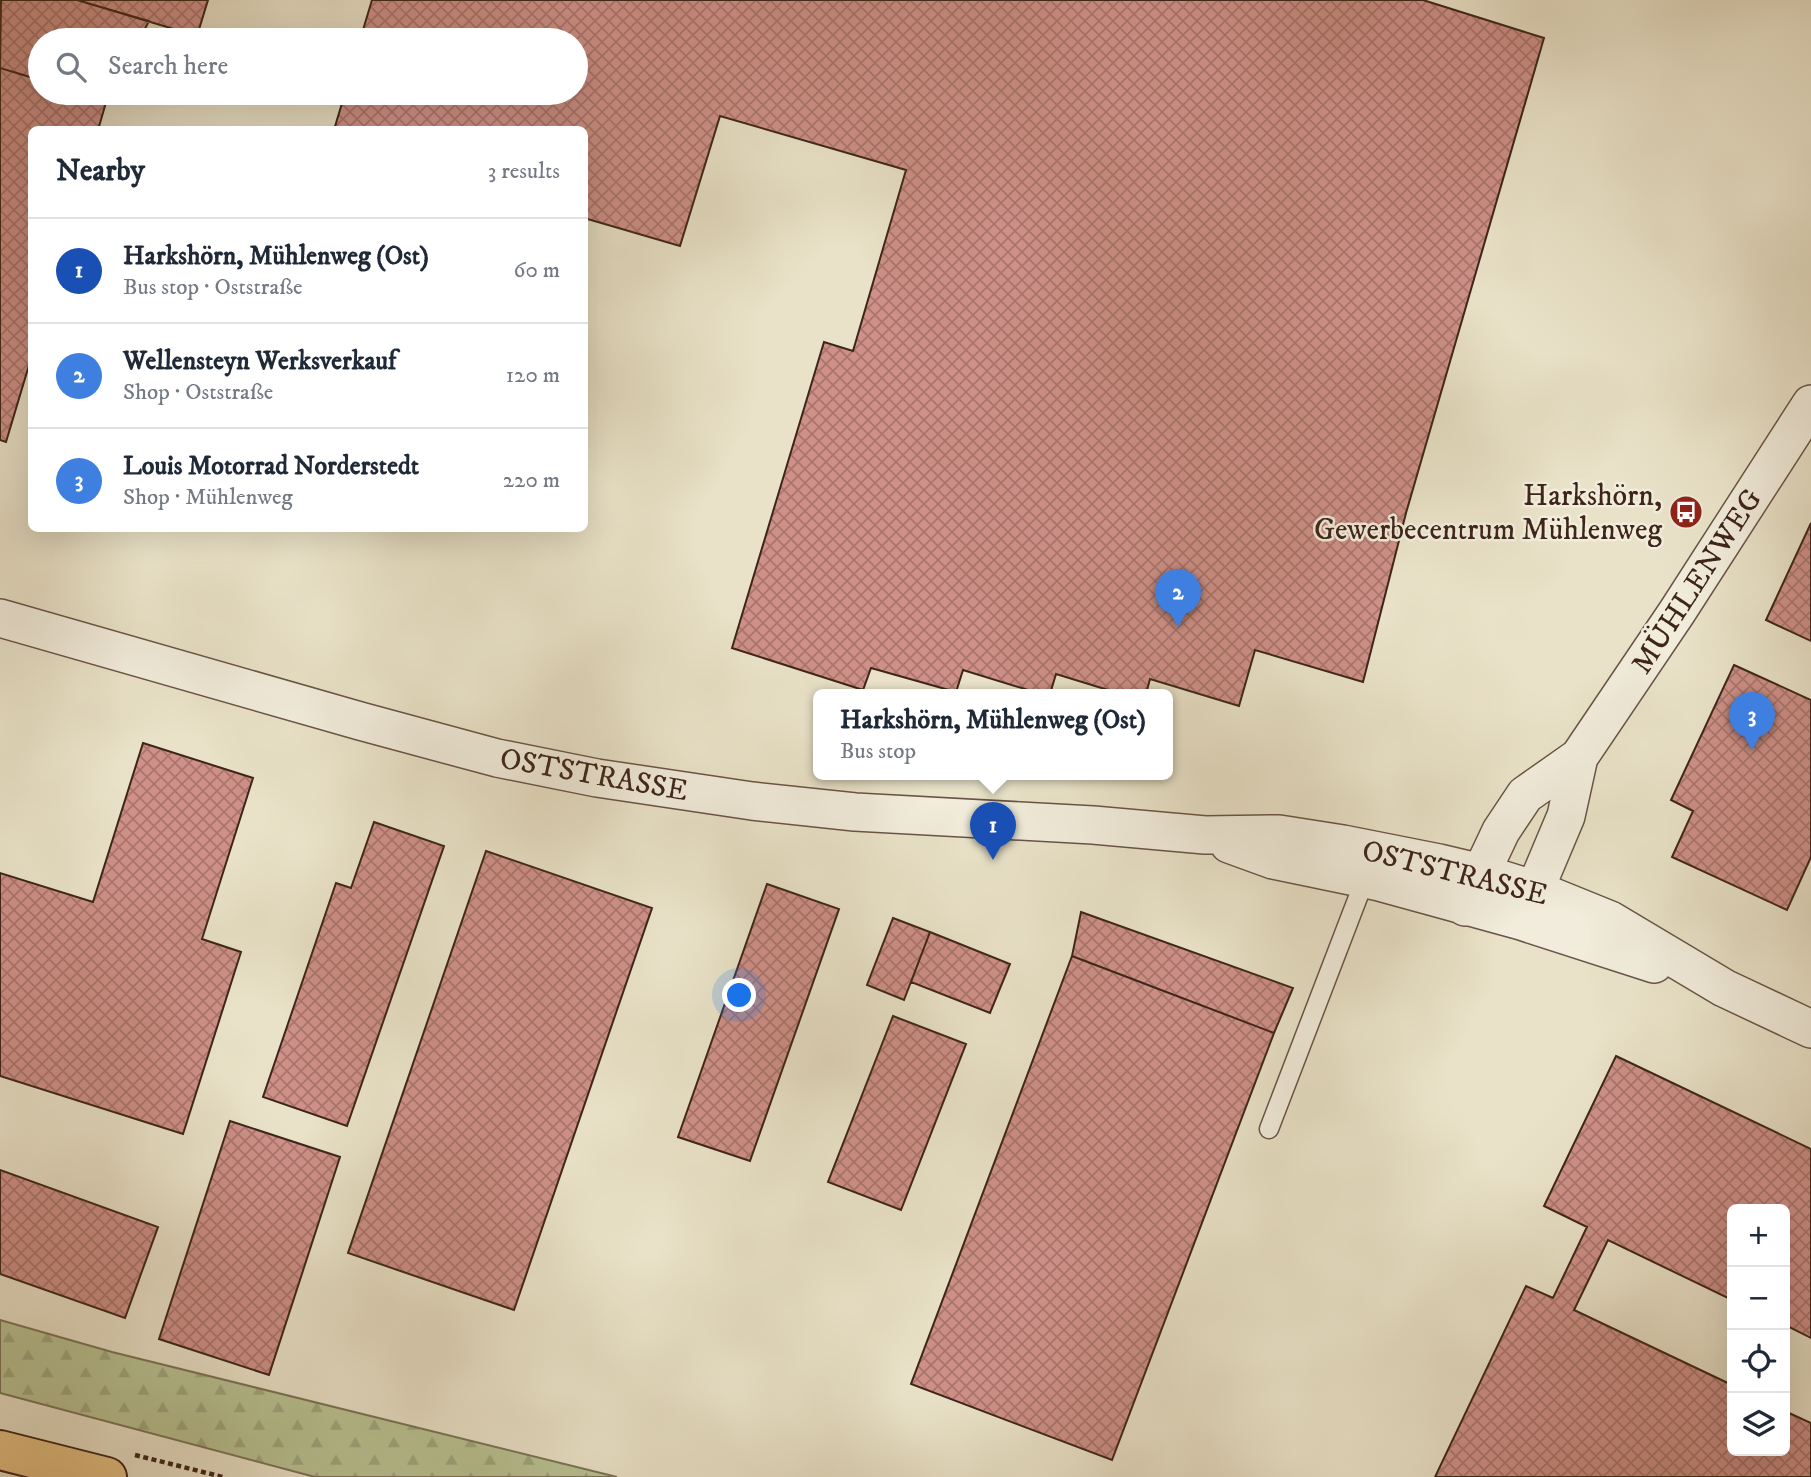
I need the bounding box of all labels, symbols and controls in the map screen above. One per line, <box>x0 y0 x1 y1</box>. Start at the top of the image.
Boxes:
search box <box>28 28 588 105</box>
icon: search <box>52 48 90 86</box>
text: Search here <box>108 50 228 83</box>
text: Nearby <box>56 153 145 190</box>
text: 3 results <box>488 157 560 186</box>
text: Harkshörn, Mühlenweg (Ost) <box>123 240 429 273</box>
text: 1 <box>75 256 83 285</box>
text: 60 m <box>513 256 560 285</box>
text: Bus stop · Oststraße <box>123 273 303 302</box>
text: Wellensteyn Werksverkauf <box>123 345 396 378</box>
text: 2 <box>73 361 85 390</box>
text: 120 m <box>506 361 560 390</box>
text: Shop · Oststraße <box>123 378 273 407</box>
text: Louis Motorrad Norderstedt <box>123 450 419 483</box>
text: 3 <box>75 466 83 495</box>
text: 220 m <box>503 466 560 495</box>
place label: Harkshörn, Gewerbecentrum Mühlenweg <box>1314 478 1662 549</box>
street label: MÜHLENWEG <box>1622 481 1771 681</box>
text: Shop · Mühlenweg <box>123 483 293 512</box>
bus stop icon: Harkshörn, Gewerbecentrum Mühlenweg <box>1667 493 1705 531</box>
pin: 2 <box>1155 569 1201 627</box>
popup <box>813 689 1173 780</box>
pin: 3 <box>1729 692 1775 750</box>
text: Harkshörn, Mühlenweg (Ost) <box>840 704 1146 737</box>
text: Bus stop <box>840 737 916 766</box>
street label: OSTSTRASSE <box>497 741 690 810</box>
pin: 1 <box>970 802 1016 860</box>
street label: OSTSTRASSE <box>1358 833 1551 914</box>
your location <box>722 978 756 1012</box>
map controls <box>1727 1204 1790 1456</box>
button: + <box>1727 1204 1790 1267</box>
button: − <box>1727 1267 1790 1330</box>
button: locate <box>1727 1330 1790 1393</box>
button: layers <box>1727 1393 1790 1456</box>

